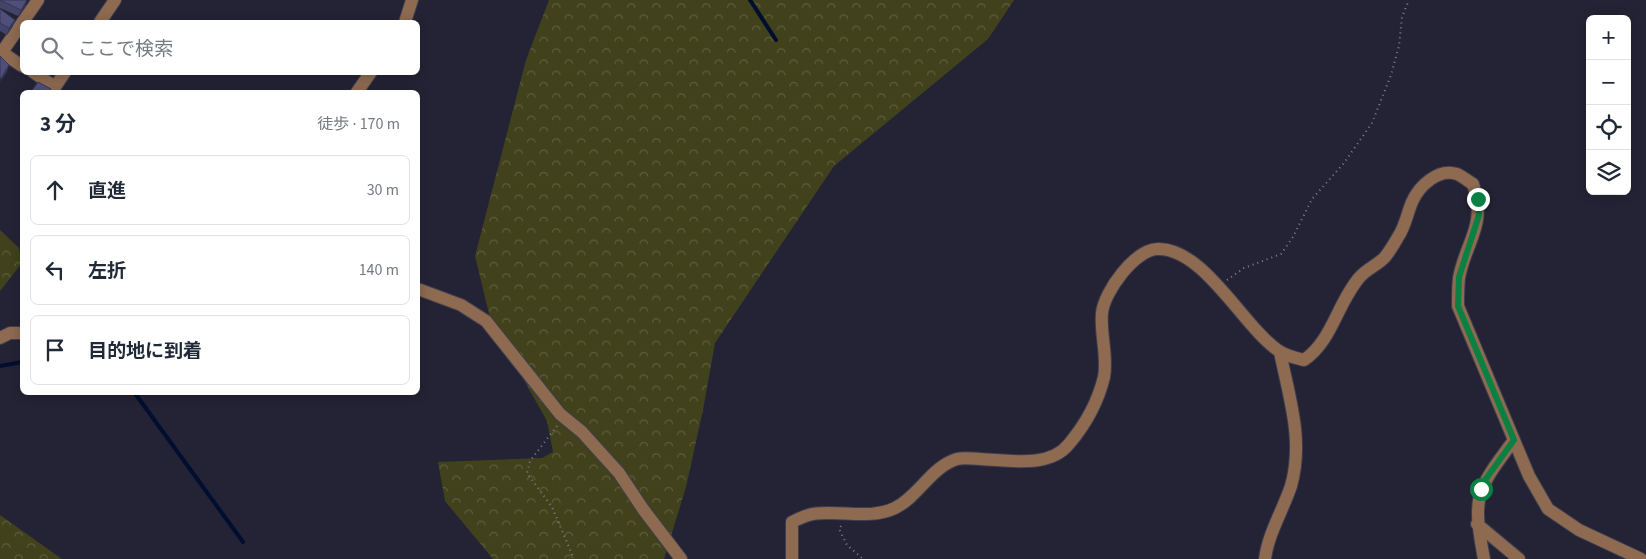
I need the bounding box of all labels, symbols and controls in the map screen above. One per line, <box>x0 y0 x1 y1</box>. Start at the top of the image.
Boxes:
map controls <box>1586 15 1631 195</box>
button: + <box>1586 15 1631 60</box>
search box <box>20 20 420 75</box>
icon: search <box>38 34 66 62</box>
text: ここで検索 <box>78 36 173 63</box>
button: − <box>1586 60 1631 105</box>
button: locate <box>1586 105 1631 150</box>
text: 3 分 <box>40 109 76 139</box>
text: 徒歩 · 170 m <box>317 113 400 135</box>
button: layers <box>1586 150 1631 195</box>
icon: ahead <box>41 176 69 204</box>
text: 直進 <box>88 178 126 205</box>
text: 30 m <box>367 179 399 201</box>
route end <box>1467 188 1490 211</box>
icon: left <box>41 256 69 284</box>
text: 左折 <box>88 258 126 285</box>
text: 140 m <box>359 259 399 281</box>
icon: arrive <box>41 336 69 364</box>
text: 目的地に到着 <box>88 338 202 365</box>
route start <box>1470 478 1493 501</box>

